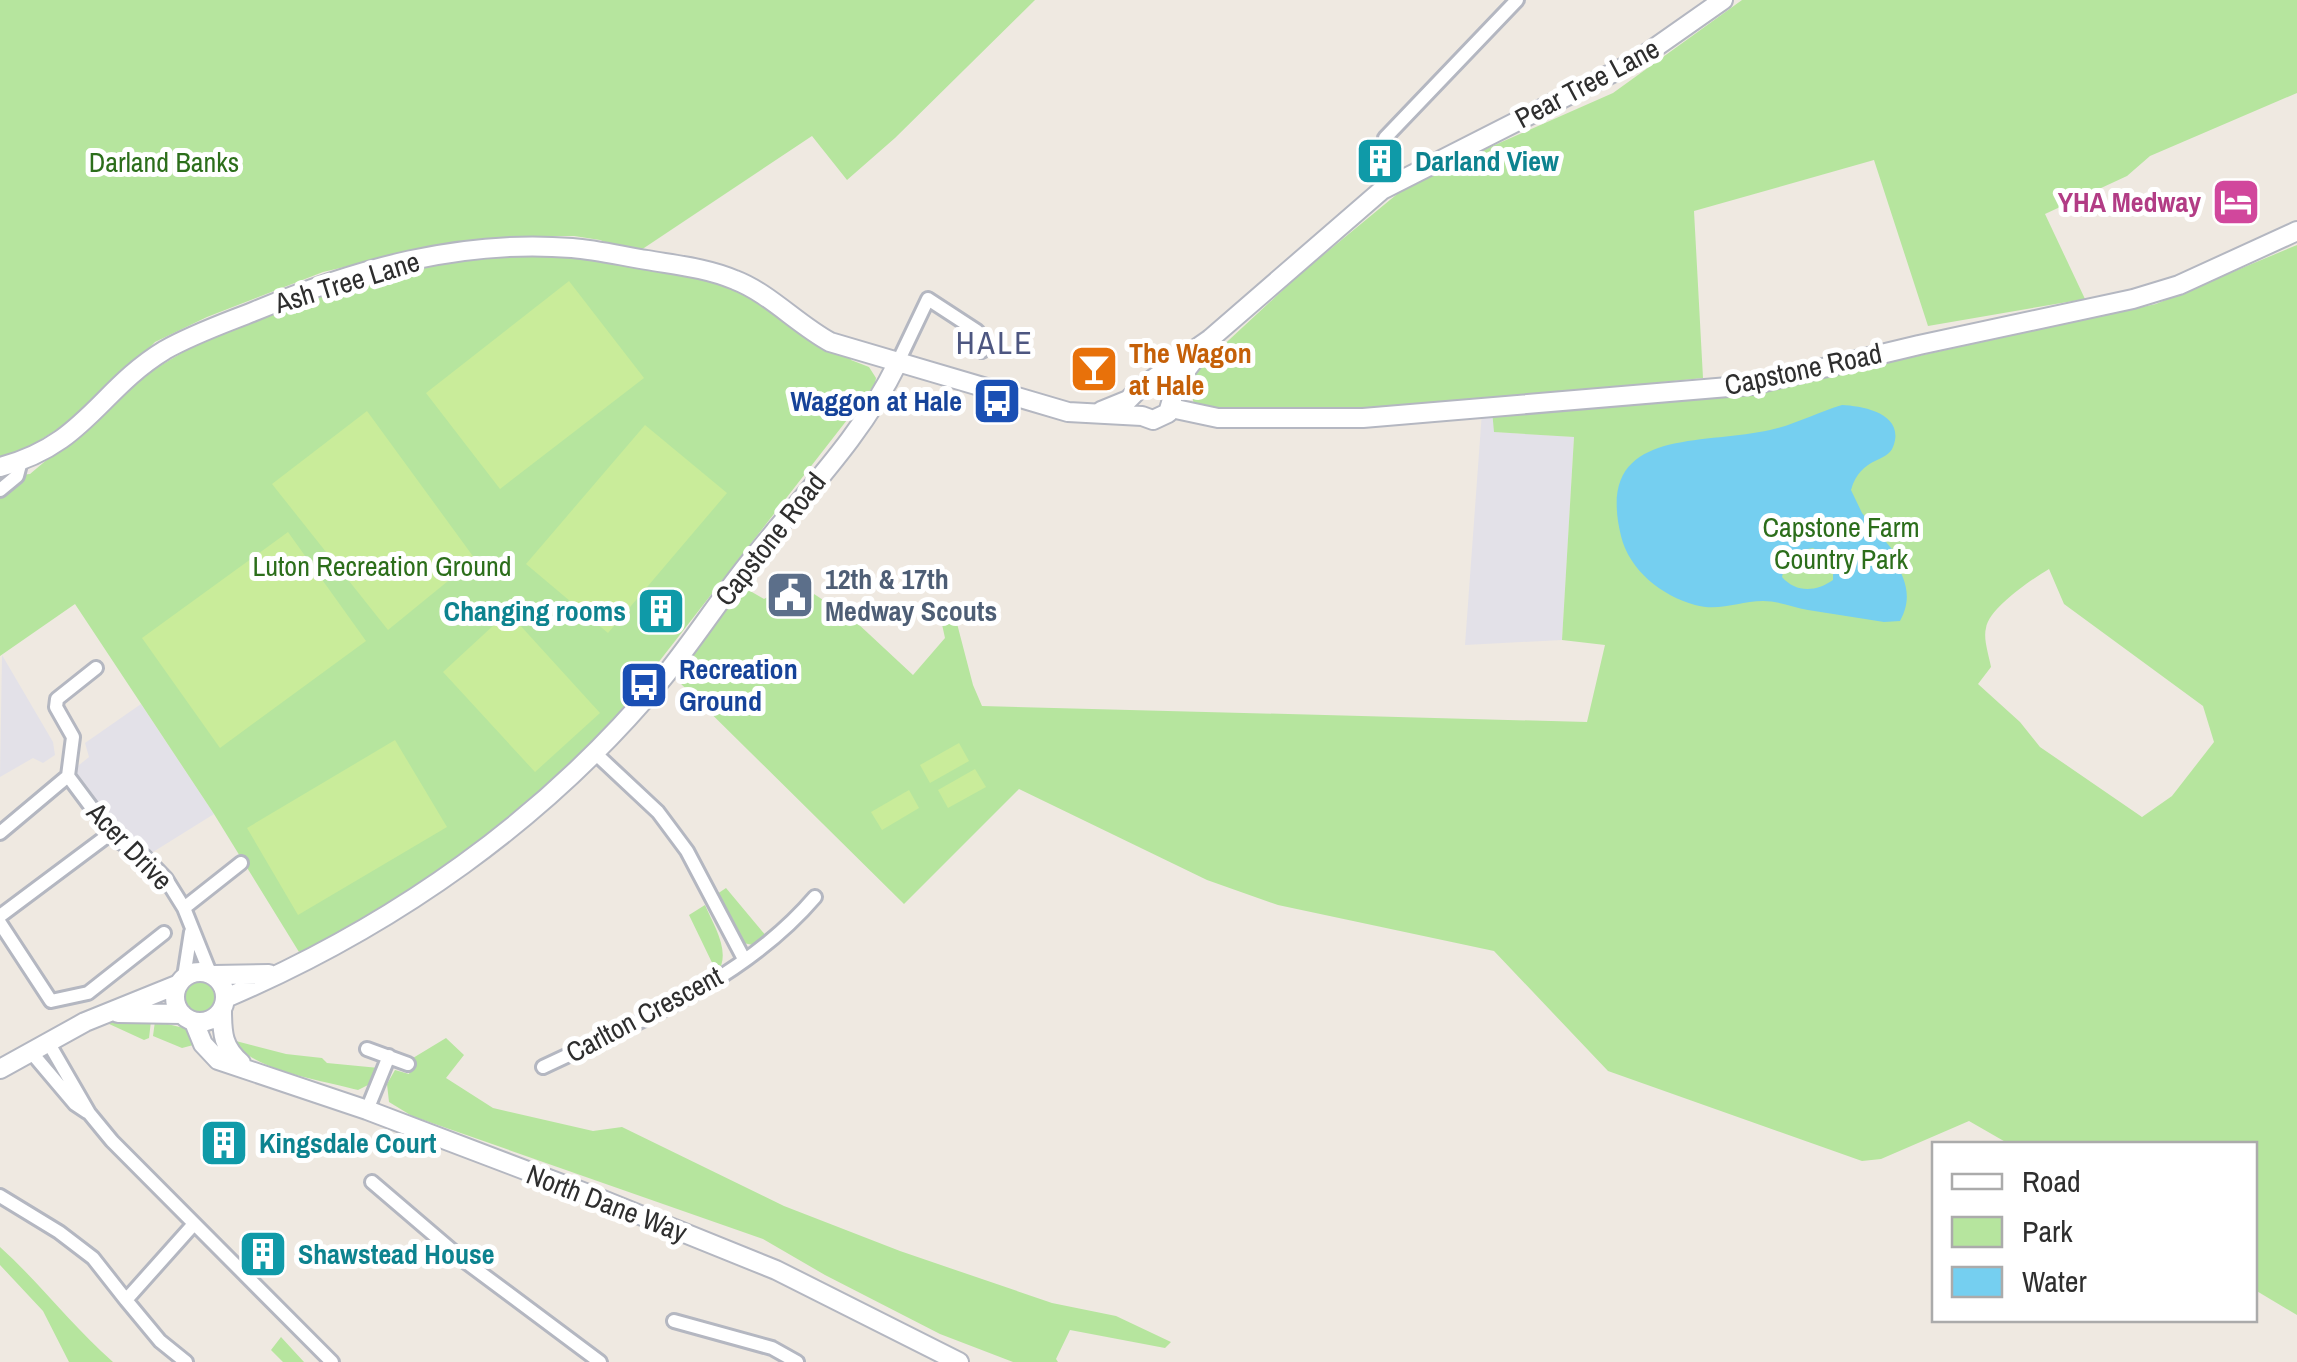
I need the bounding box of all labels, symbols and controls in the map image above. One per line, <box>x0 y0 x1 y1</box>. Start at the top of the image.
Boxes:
street label: Pear Tree Lane <box>1508 29 1666 137</box>
building icon: Darland View <box>1354 135 1406 187</box>
place label: Darland View <box>1415 142 1559 180</box>
park label: Darland Banks <box>89 143 239 181</box>
hotel icon: YHA Medway <box>2210 176 2262 228</box>
place label: YHA Medway <box>2058 183 2201 221</box>
street label: Ash Tree Lane <box>269 242 424 322</box>
district label: HALE <box>956 321 1034 364</box>
place label: The Wagon at Hale <box>1129 334 1252 404</box>
street label: Capstone Road <box>1721 334 1885 404</box>
bar icon: The Wagon at Hale <box>1068 343 1120 395</box>
bus stop icon: Waggon at Hale <box>971 375 1023 427</box>
place label: Waggon at Hale <box>791 382 962 420</box>
street label: Capstone Road <box>706 464 834 614</box>
park label: Capstone Farm Country Park <box>1762 508 1920 578</box>
park label: Luton Recreation Ground <box>252 547 512 585</box>
place label: 12th & 17th Medway Scouts <box>825 560 997 630</box>
public building icon: 12th & 17th Medway Scouts <box>764 569 816 621</box>
building icon: Changing rooms <box>635 585 687 637</box>
place label: Changing rooms <box>444 592 626 630</box>
place label: Recreation Ground <box>679 650 798 720</box>
bus stop icon: Recreation Ground <box>618 659 670 711</box>
street label: Acer Drive <box>78 793 181 898</box>
street label: Carlton Crescent <box>559 957 729 1071</box>
building icon: Kingsdale Court <box>198 1117 250 1169</box>
place label: Kingsdale Court <box>259 1124 437 1162</box>
legend <box>1932 1142 2257 1322</box>
street label: North Dane Way <box>521 1155 693 1251</box>
text: Road <box>2022 1161 2081 1201</box>
text: Park <box>2022 1211 2073 1251</box>
building icon: Shawstead House <box>237 1228 289 1280</box>
place label: Shawstead House <box>298 1235 495 1273</box>
text: Water <box>2022 1261 2088 1301</box>

